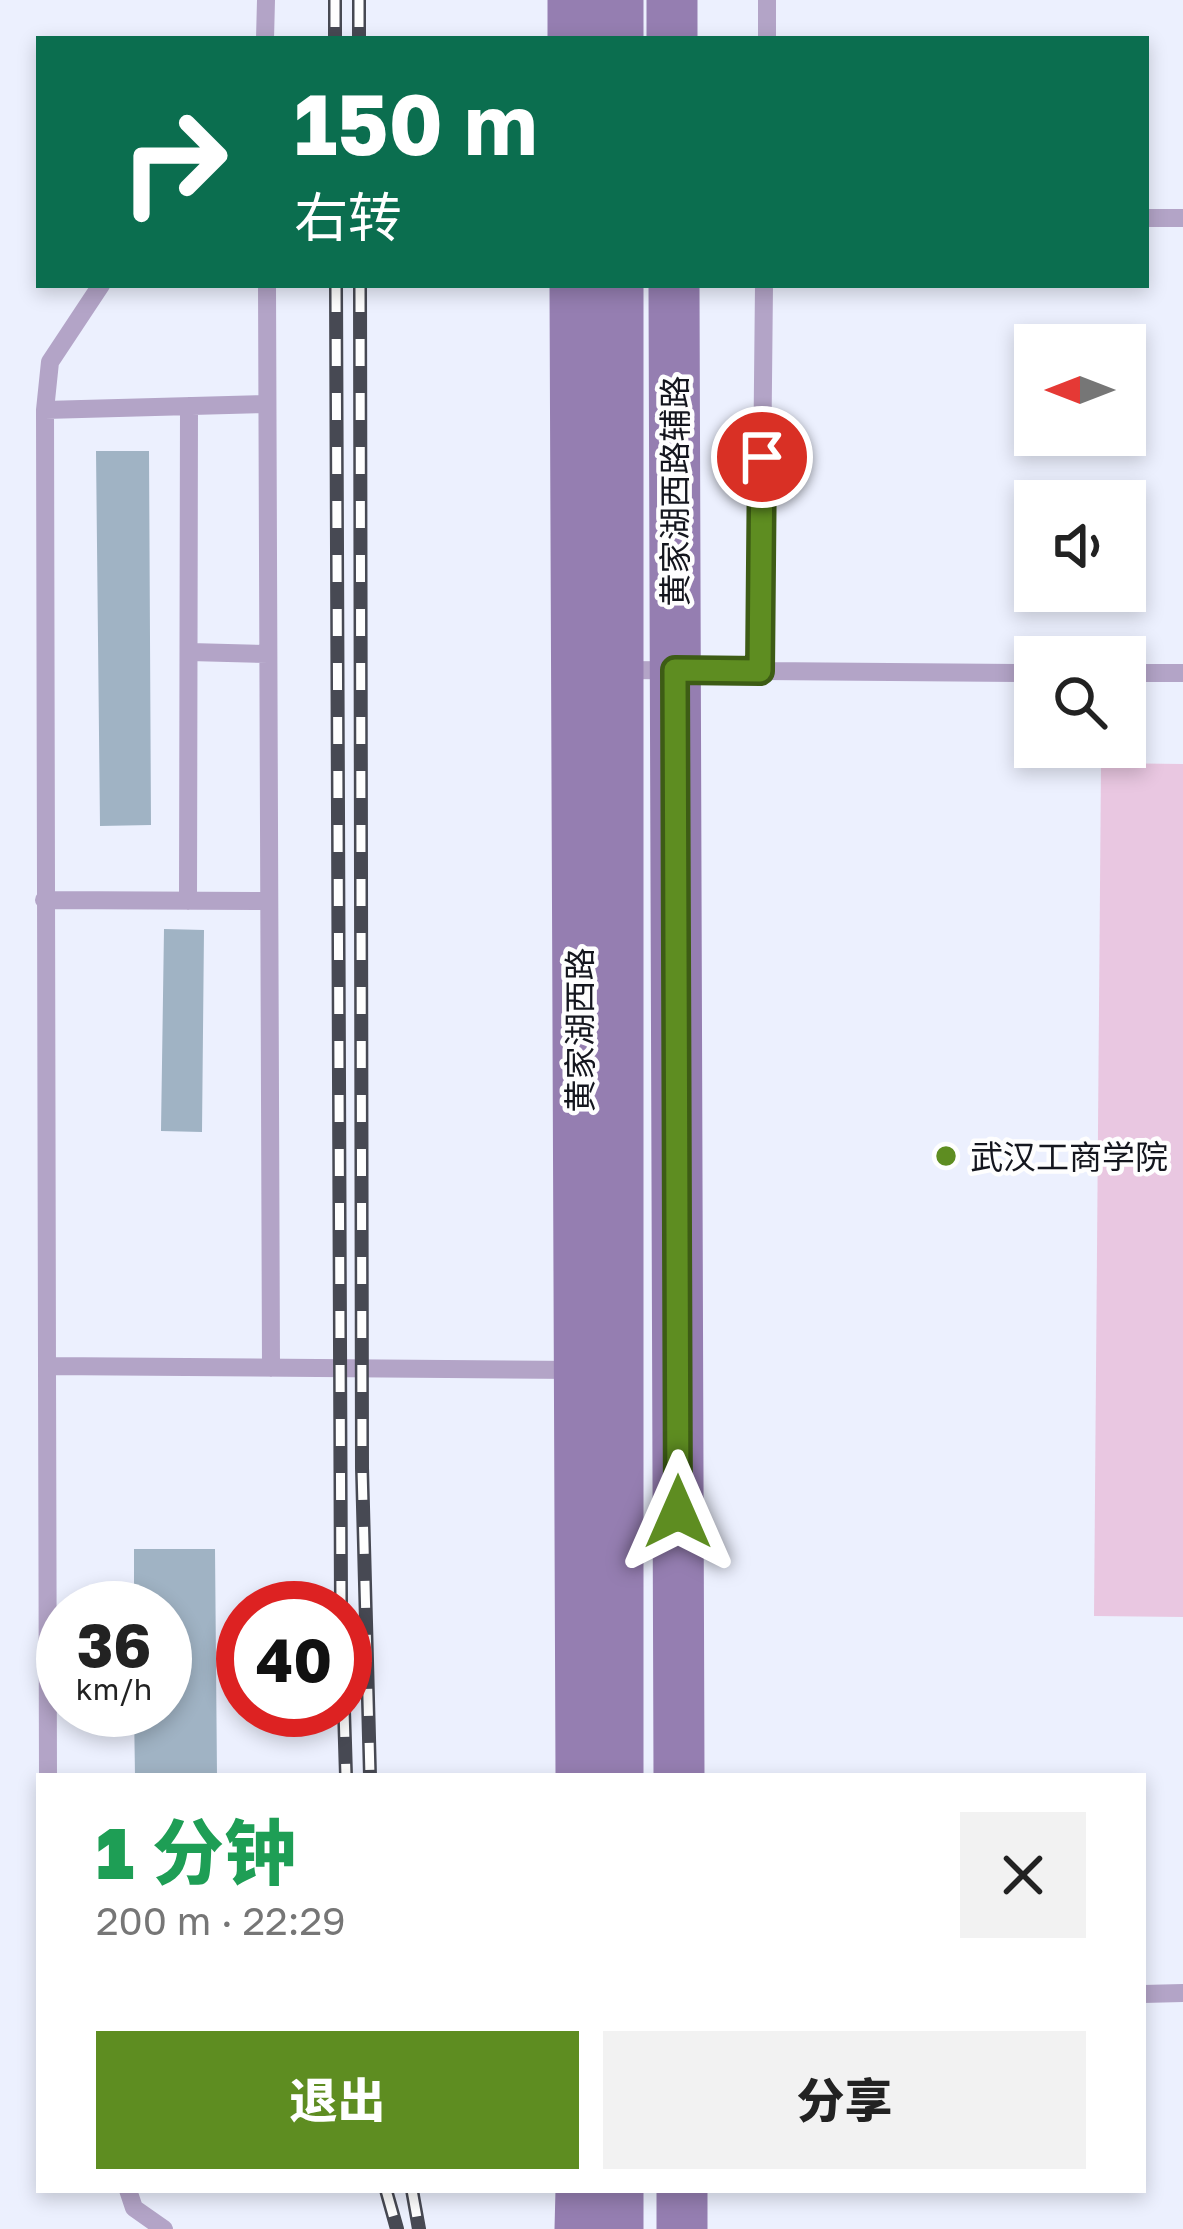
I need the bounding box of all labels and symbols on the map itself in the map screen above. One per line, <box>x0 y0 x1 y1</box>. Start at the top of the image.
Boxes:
north arrow <box>1014 324 1146 456</box>
street label: 黄家湖西路辅路 <box>655 376 694 607</box>
pin <box>711 406 813 508</box>
street label: 黄家湖西路 <box>560 948 599 1113</box>
place label: 武汉工商学院 <box>970 1137 1168 1176</box>
marker: 武汉工商学院 <box>933 1143 959 1169</box>
position arrow <box>615 1449 741 1575</box>
speed limit sign: 40 <box>216 1581 372 1737</box>

